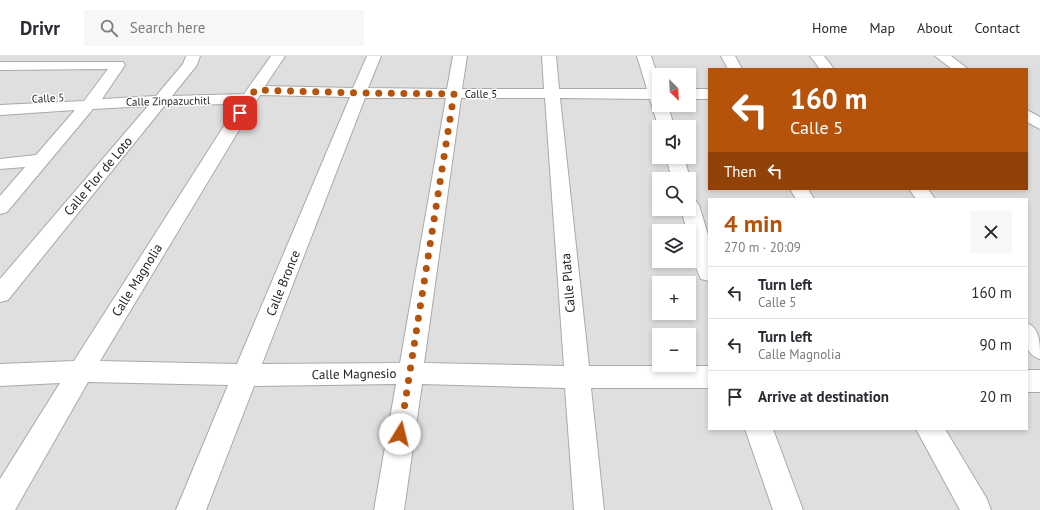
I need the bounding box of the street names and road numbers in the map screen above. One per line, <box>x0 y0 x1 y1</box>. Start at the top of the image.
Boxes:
street label: Calle 5 <box>465 87 497 101</box>
street label: Calle 5 <box>31 90 65 106</box>
street label: Calle Zinpazuchitl <box>126 93 211 109</box>
street label: Calle Flor de Loto <box>60 133 136 219</box>
street label: Calle Magnolia <box>108 240 166 320</box>
street label: Calle Bronce <box>262 248 304 318</box>
street label: Calle Plata <box>557 253 579 313</box>
street label: Calle Magnesio <box>312 365 397 383</box>

